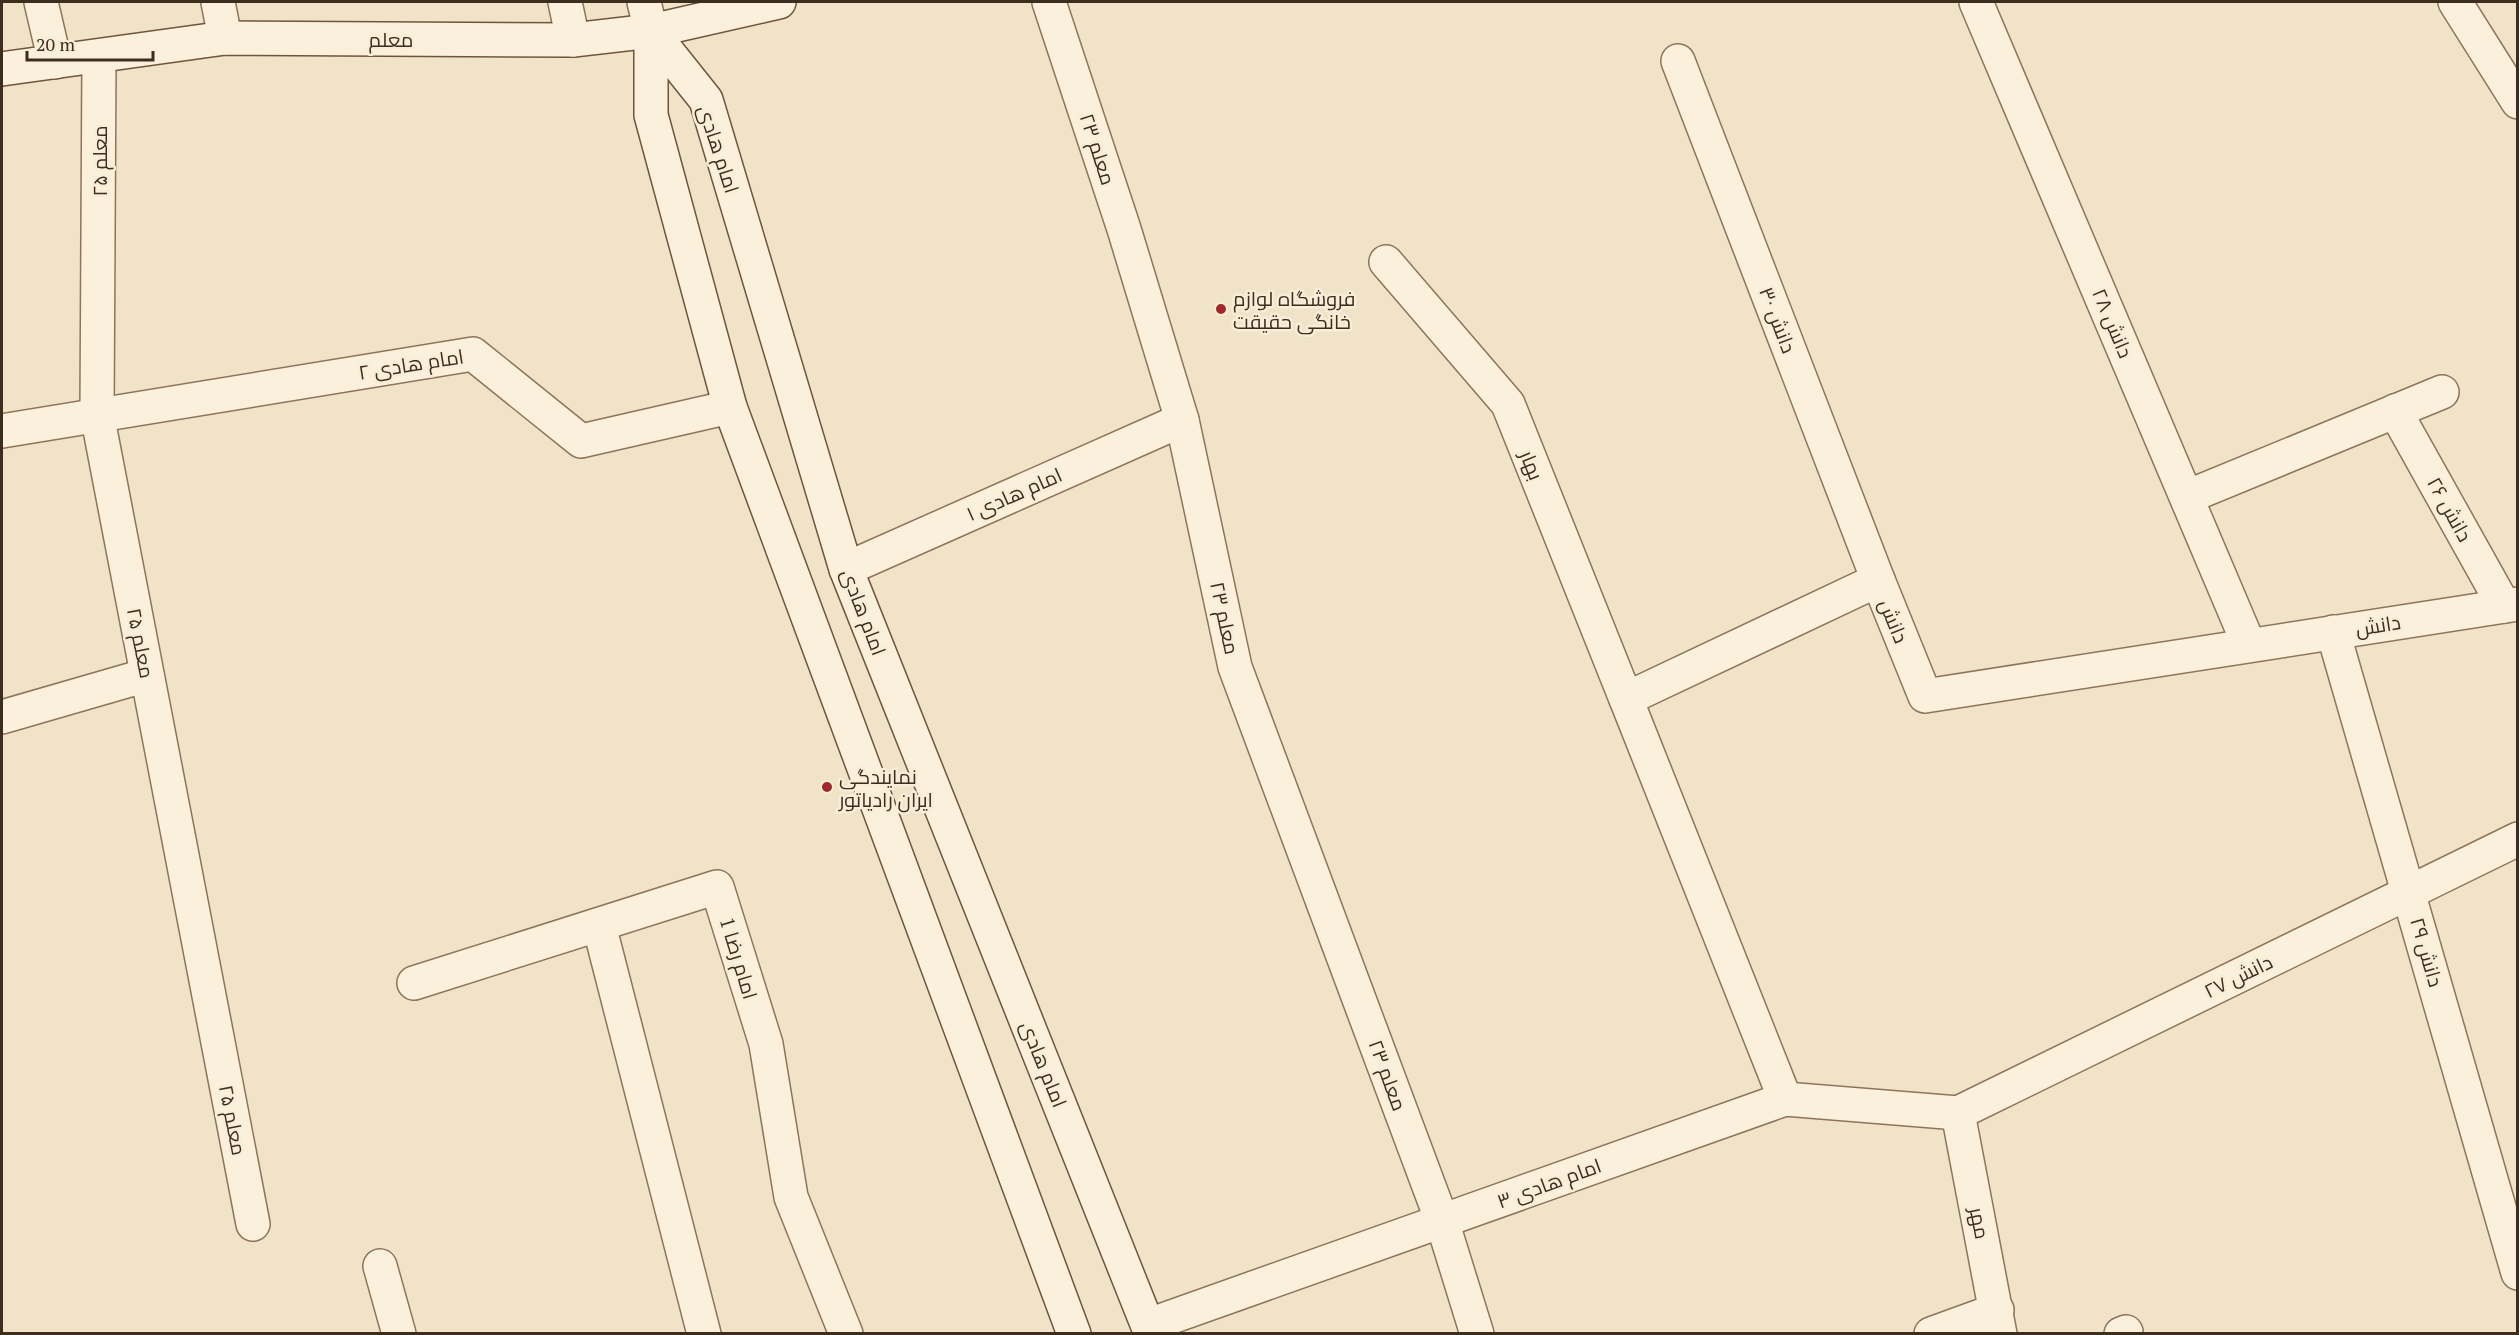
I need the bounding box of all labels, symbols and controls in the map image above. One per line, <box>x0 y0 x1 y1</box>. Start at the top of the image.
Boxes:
scale bar <box>27 24 153 62</box>
street label: معلم <box>369 26 413 54</box>
text: 20 m <box>36 32 76 56</box>
street label: امام هادی <box>691 102 746 197</box>
street label: معلم ۲۳ <box>1073 110 1122 189</box>
street label: معلم ۲۵ <box>86 125 114 197</box>
street label: دانش ۳۰ <box>1753 283 1803 357</box>
street label: دانش ۲۸ <box>2086 284 2140 362</box>
place label: فروشگاه لوازم خانگی حقیقت <box>1233 285 1355 335</box>
marker: فروشگاه لوازم خانگی حقیقت <box>1214 302 1228 316</box>
street label: امام هادی ٢ <box>356 342 466 387</box>
street label: بهار <box>1514 445 1550 484</box>
street label: امام هادی ١ <box>962 461 1066 528</box>
street label: دانش ۲۶ <box>2421 472 2479 546</box>
street label: امام هادی <box>834 565 893 660</box>
street label: معلم ۲۳ <box>1203 579 1246 657</box>
street label: دانش <box>1873 595 1915 647</box>
street label: معلم ۲۵ <box>120 605 161 681</box>
street label: دانش <box>2354 608 2402 642</box>
place label: نمایندگی ایران رادیاتور <box>838 763 933 813</box>
marker: نمایندگی ایران رادیاتور <box>820 780 834 794</box>
street label: امام رضا 1 <box>713 914 764 1003</box>
street label: دانش ٢٩ <box>2404 914 2450 990</box>
street label: دانش ۲۷ <box>2199 948 2277 1004</box>
street label: امام هادی <box>1014 1017 1074 1112</box>
street label: معلم ۲۳ <box>1362 1036 1413 1115</box>
street label: معلم ۲۵ <box>212 1082 253 1158</box>
street label: امام هادی ٣ <box>1493 1152 1605 1215</box>
street label: مهر <box>1963 1204 1996 1241</box>

